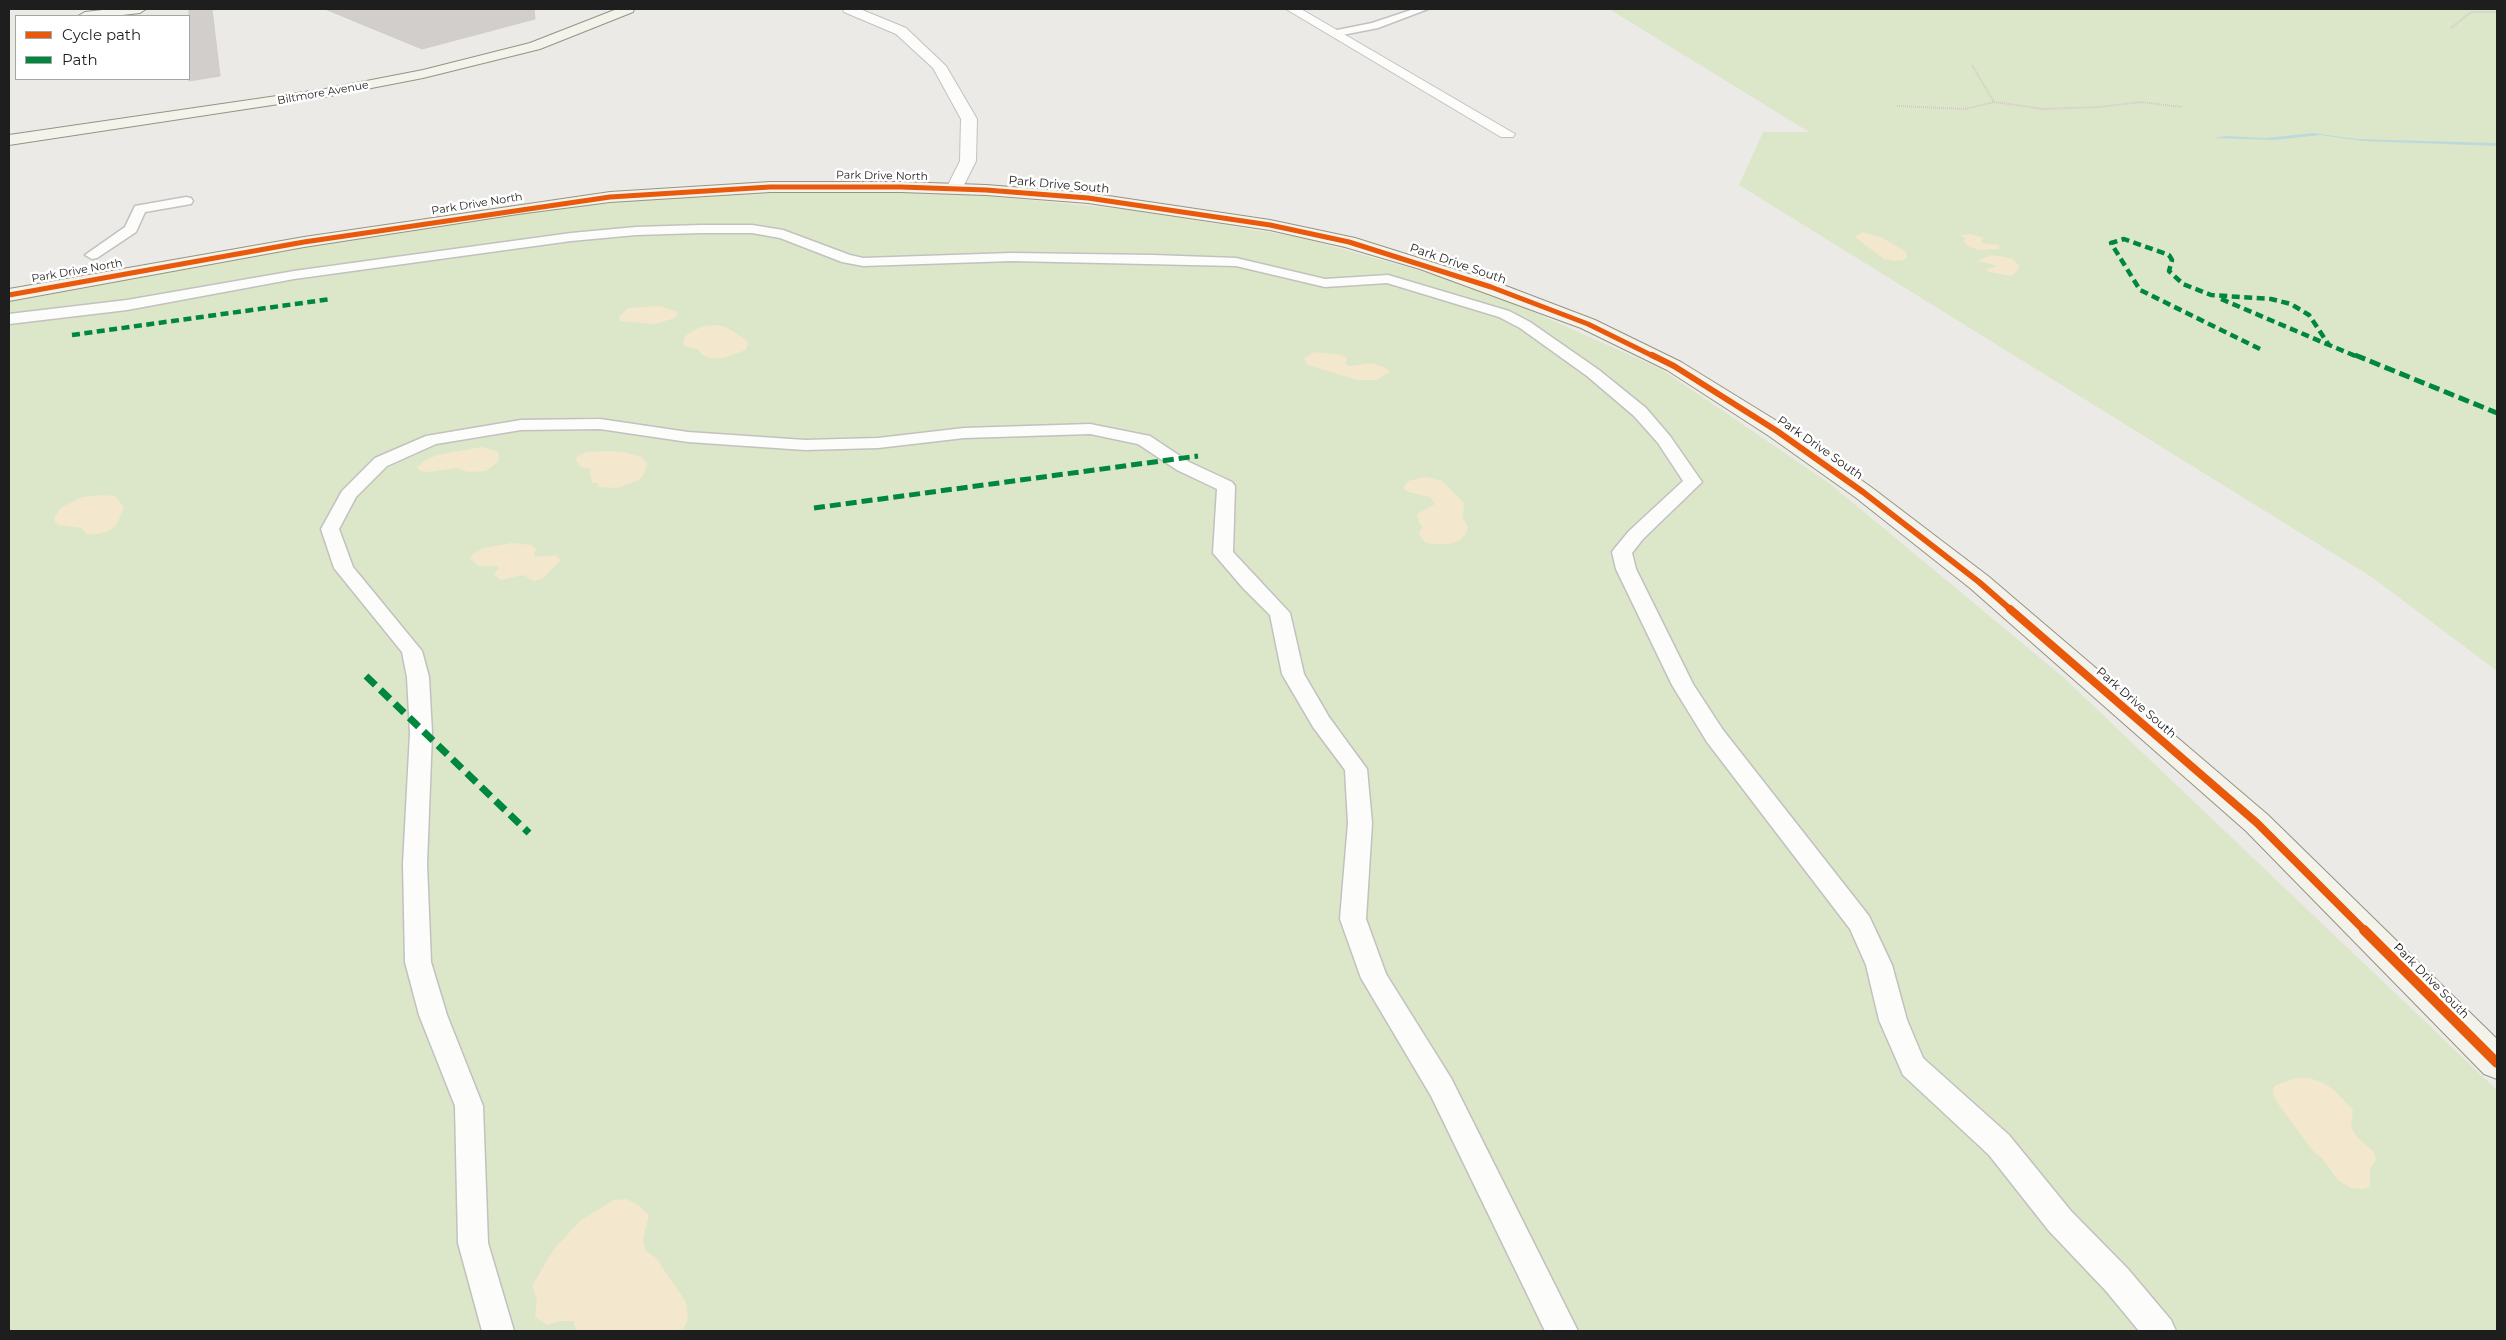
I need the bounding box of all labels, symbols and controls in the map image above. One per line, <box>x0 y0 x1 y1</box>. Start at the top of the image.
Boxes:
legend <box>15 15 190 80</box>
text: Cycle path <box>62 25 141 44</box>
text: Path <box>62 50 98 69</box>
street label: Biltmore Avenue <box>276 78 370 108</box>
street label: Park Drive North <box>836 169 928 183</box>
street label: Park Drive South <box>1008 173 1110 197</box>
street label: Park Drive North <box>431 190 523 218</box>
street label: Park Drive South <box>1408 241 1508 287</box>
street label: Park Drive North <box>31 257 123 285</box>
street label: Park Drive South <box>1774 413 1866 483</box>
street label: Park Drive South <box>2093 664 2179 742</box>
street label: Park Drive South <box>2390 940 2472 1022</box>

